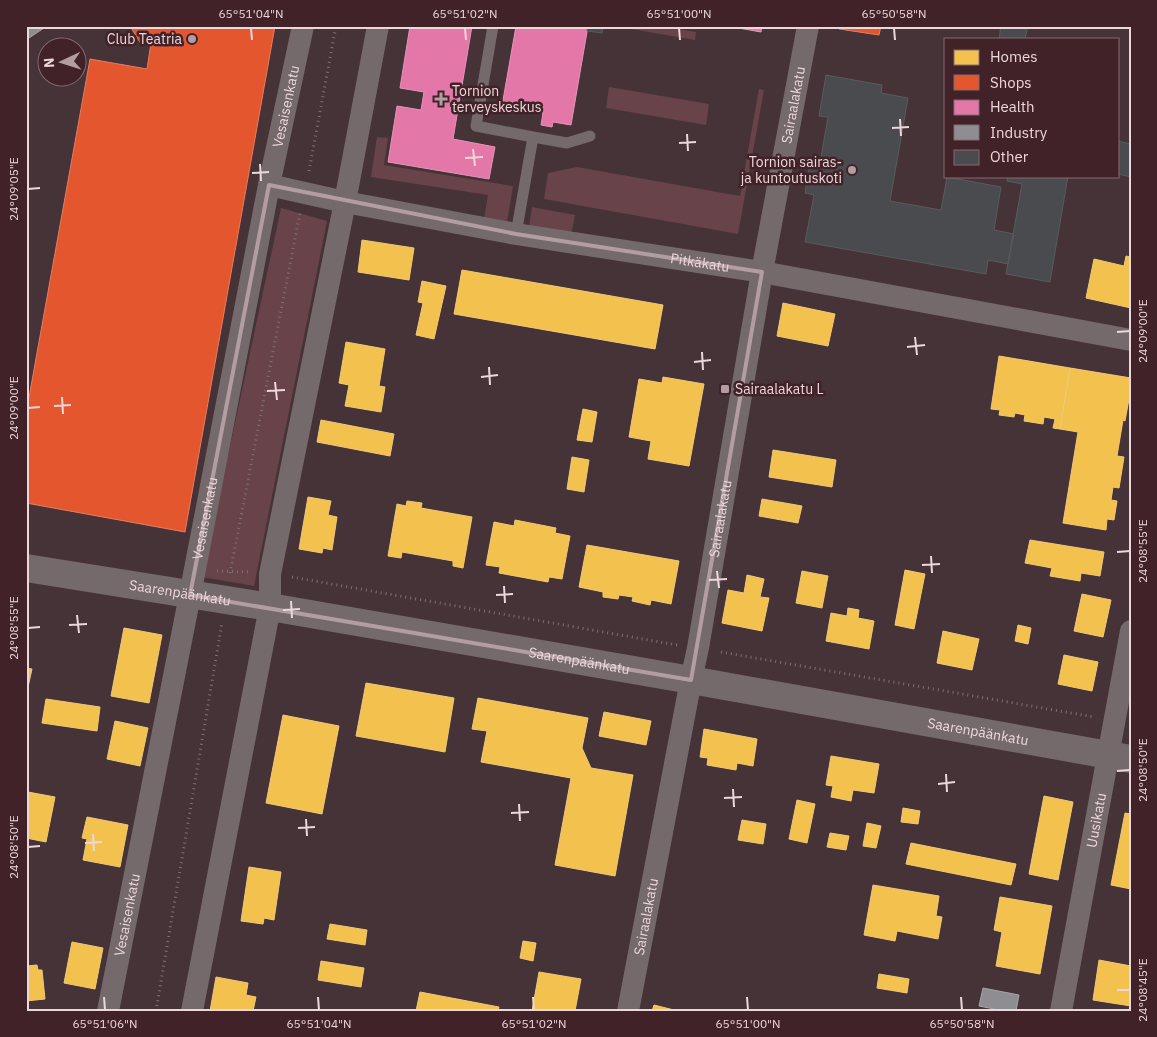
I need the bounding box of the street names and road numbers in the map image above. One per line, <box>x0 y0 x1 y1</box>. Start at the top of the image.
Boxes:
street label: Vesaisenkatu <box>268 63 303 149</box>
street label: Sairaalakatu <box>777 65 809 145</box>
street label: Pitkäkatu <box>669 249 731 276</box>
street label: Vesaisenkatu <box>188 476 222 561</box>
street label: Sairaalakatu <box>705 479 735 559</box>
street label: Saarenpäänkatu <box>128 576 232 610</box>
street label: Saarenpäänkatu <box>527 643 631 678</box>
street label: Saarenpäänkatu <box>926 714 1030 749</box>
street label: Uusikatu <box>1082 791 1110 849</box>
street label: Vesaisenkatu <box>110 872 144 958</box>
street label: Sairaalakatu <box>630 877 662 957</box>

